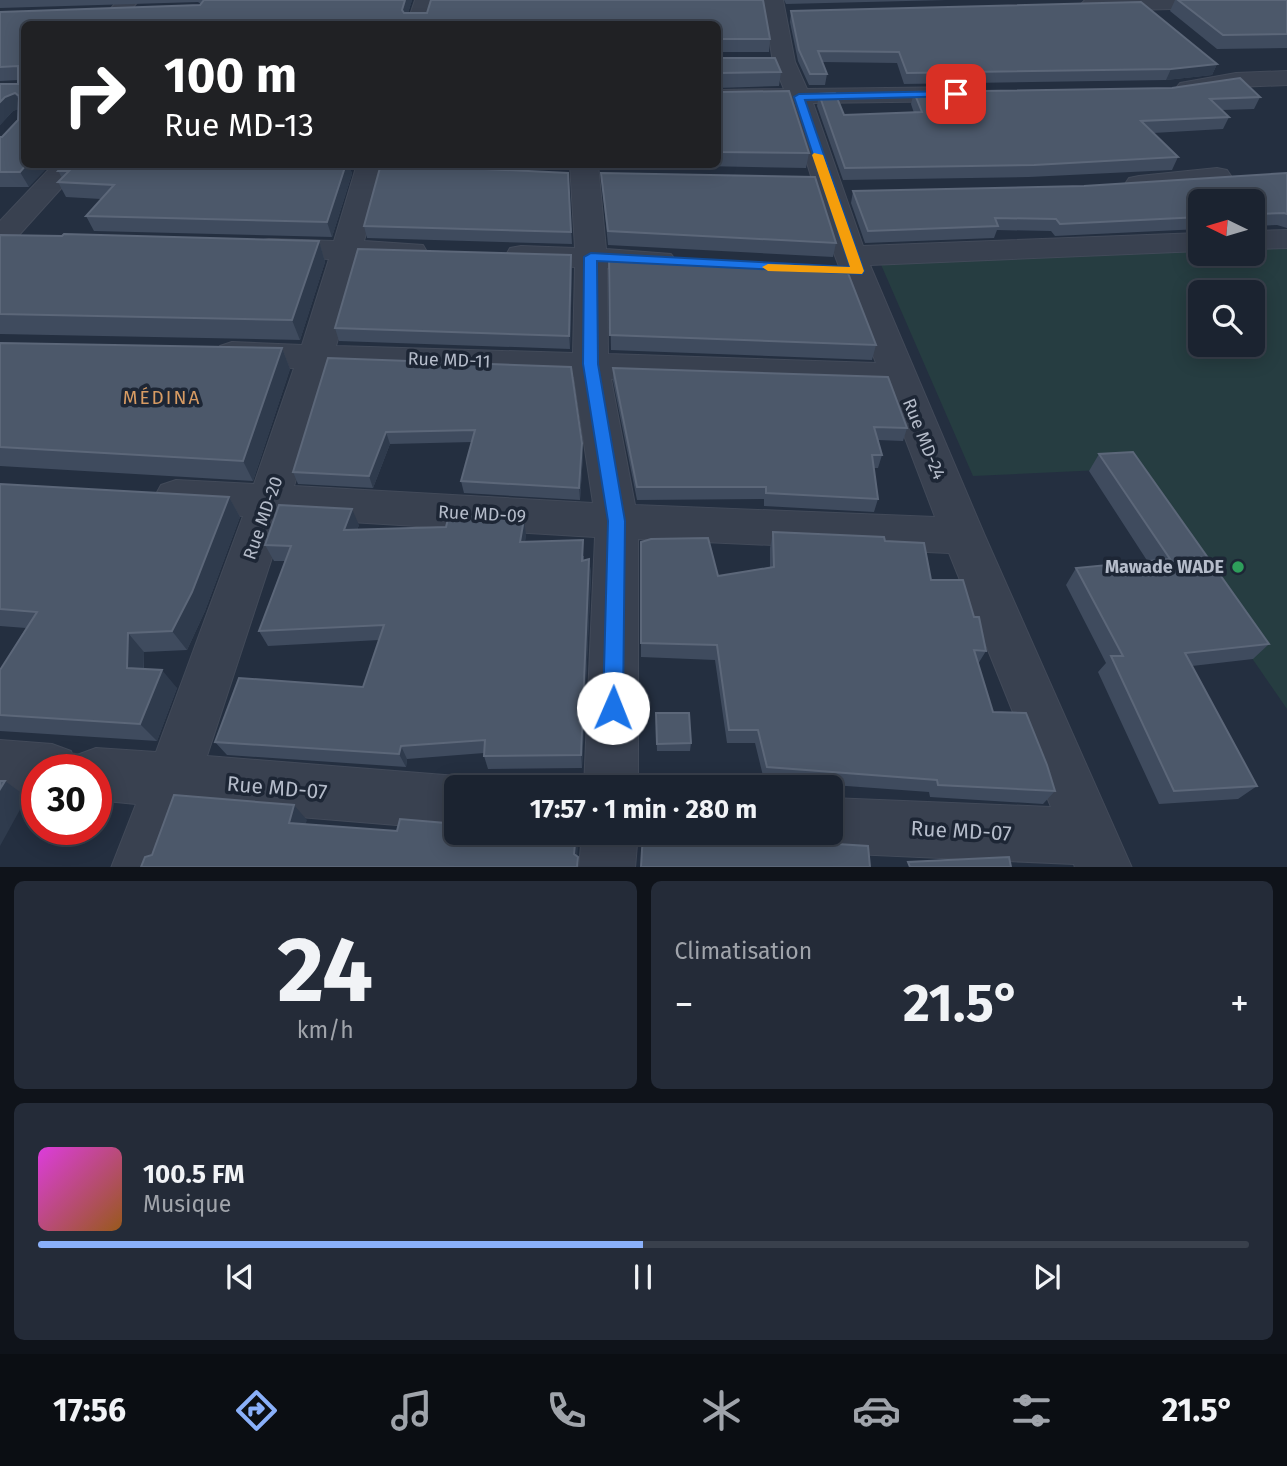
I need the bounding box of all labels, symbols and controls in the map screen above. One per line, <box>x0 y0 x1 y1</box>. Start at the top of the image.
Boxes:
text: 100 m <box>164 46 297 105</box>
icon: right <box>49 49 140 140</box>
pin <box>926 64 986 124</box>
icon: arrive <box>937 75 975 113</box>
text: Rue MD-13 <box>164 106 314 144</box>
north arrow <box>1188 189 1265 266</box>
map controls <box>1188 189 1265 357</box>
button: search <box>1188 280 1265 357</box>
street label: Rue MD-11 <box>407 348 491 372</box>
district label: MÉDINA <box>123 386 201 409</box>
street label: Rue MD-24 <box>898 395 950 483</box>
street label: Rue MD-20 <box>238 473 288 563</box>
street label: Rue MD-09 <box>437 501 527 527</box>
place label: Mawade WADE <box>1105 556 1224 578</box>
marker: Mawade WADE <box>1230 559 1246 575</box>
position arrow <box>576 671 650 745</box>
speed limit sign: 30 <box>21 754 112 845</box>
street label: Rue MD-07 <box>226 771 328 805</box>
text: 17:57 · 1 min · 280 m <box>530 794 757 825</box>
street label: Rue MD-07 <box>910 815 1012 847</box>
text: 24 <box>277 916 373 1025</box>
text: Climatisation <box>675 937 812 965</box>
text: 21.5° <box>903 972 1020 1035</box>
text: − <box>675 981 694 1027</box>
text: + <box>1230 981 1249 1027</box>
text: km/h <box>297 1016 354 1044</box>
text: 100.5 FM <box>143 1159 245 1190</box>
text: Musique <box>143 1190 231 1218</box>
icon: previous <box>221 1258 259 1296</box>
icon: pause <box>624 1258 662 1296</box>
icon: next <box>1028 1258 1066 1296</box>
icon: directions <box>232 1386 281 1435</box>
icon: music <box>387 1386 436 1435</box>
icon: phone <box>542 1386 591 1435</box>
icon: climate <box>697 1386 746 1435</box>
icon: car <box>852 1386 901 1435</box>
icon: filters <box>1007 1386 1056 1435</box>
text: 17:56 <box>53 1391 126 1429</box>
text: 21.5° <box>1162 1391 1234 1429</box>

